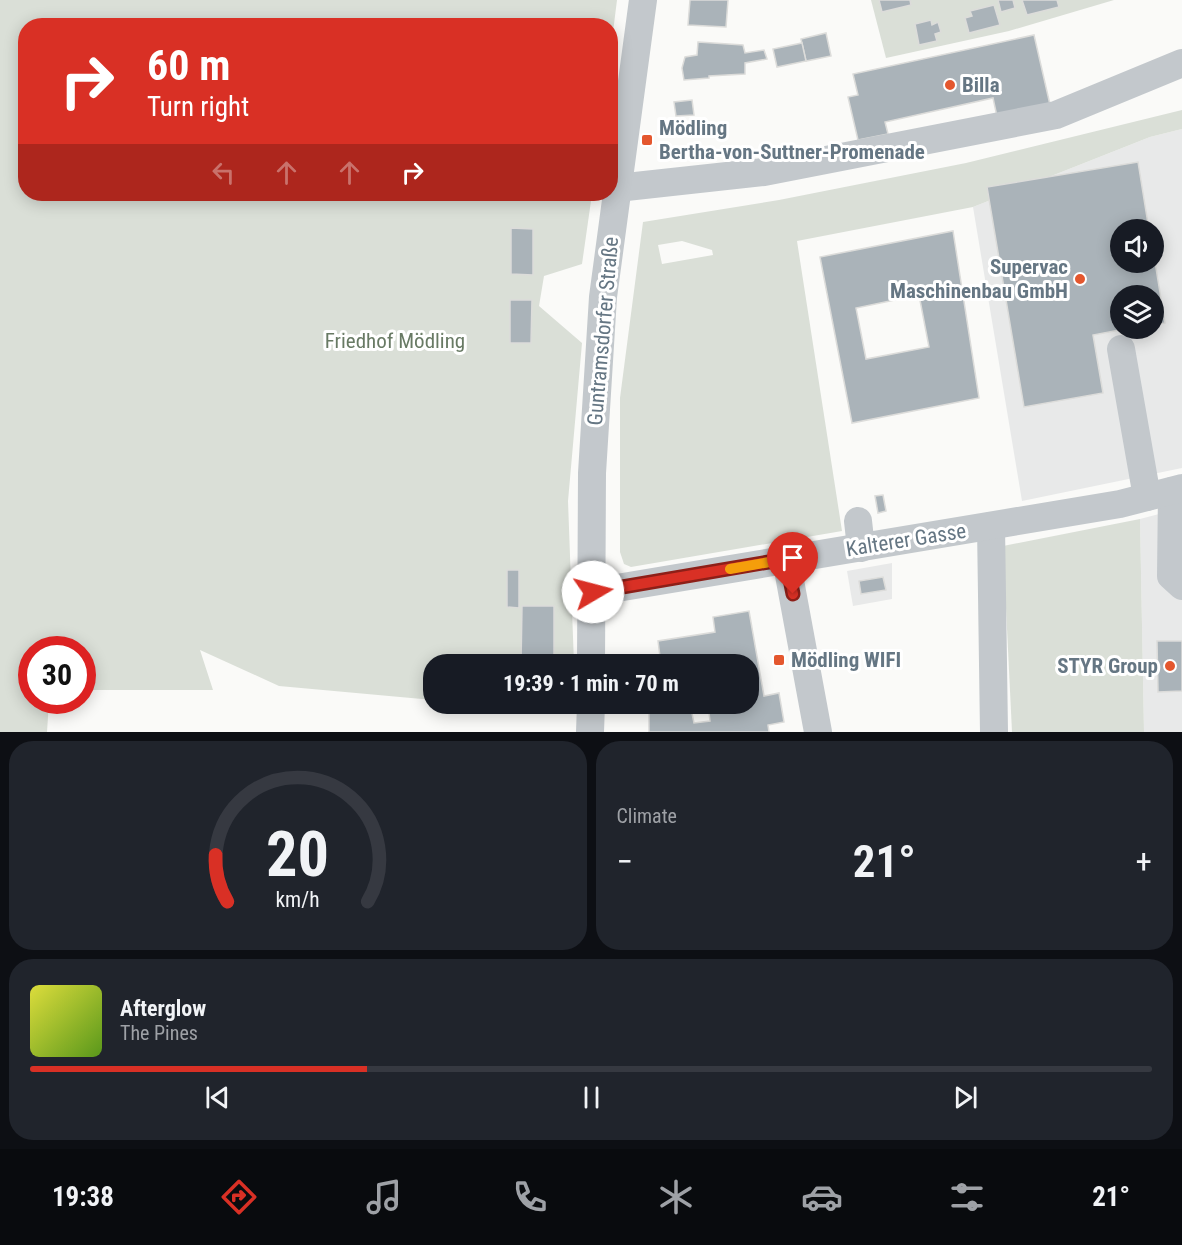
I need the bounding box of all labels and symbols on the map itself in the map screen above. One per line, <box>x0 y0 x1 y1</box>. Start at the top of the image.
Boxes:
place label: Billa <box>962 73 1000 97</box>
marker: Billa <box>943 78 957 92</box>
place label: Mödling Bertha-von-Suttner-Promenade <box>659 116 925 164</box>
marker: Mödling Bertha-von-Suttner-Promenade <box>640 133 654 147</box>
street label: Guntramsdorfer Straße <box>583 236 623 426</box>
place label: Supervac Maschinenbau GmbH <box>890 255 1068 303</box>
marker: Supervac Maschinenbau GmbH <box>1073 272 1087 286</box>
park label: Friedhof Mödling <box>325 329 465 353</box>
street label: Kalterer Gasse <box>844 519 968 561</box>
pin <box>767 532 818 594</box>
position arrow <box>561 560 625 624</box>
speed limit sign: 30 <box>18 636 96 714</box>
place label: Mödling WIFI <box>791 648 901 672</box>
marker: Mödling WIFI <box>772 653 786 667</box>
place label: STYR Group <box>1057 654 1158 678</box>
marker: STYR Group <box>1163 659 1177 673</box>

